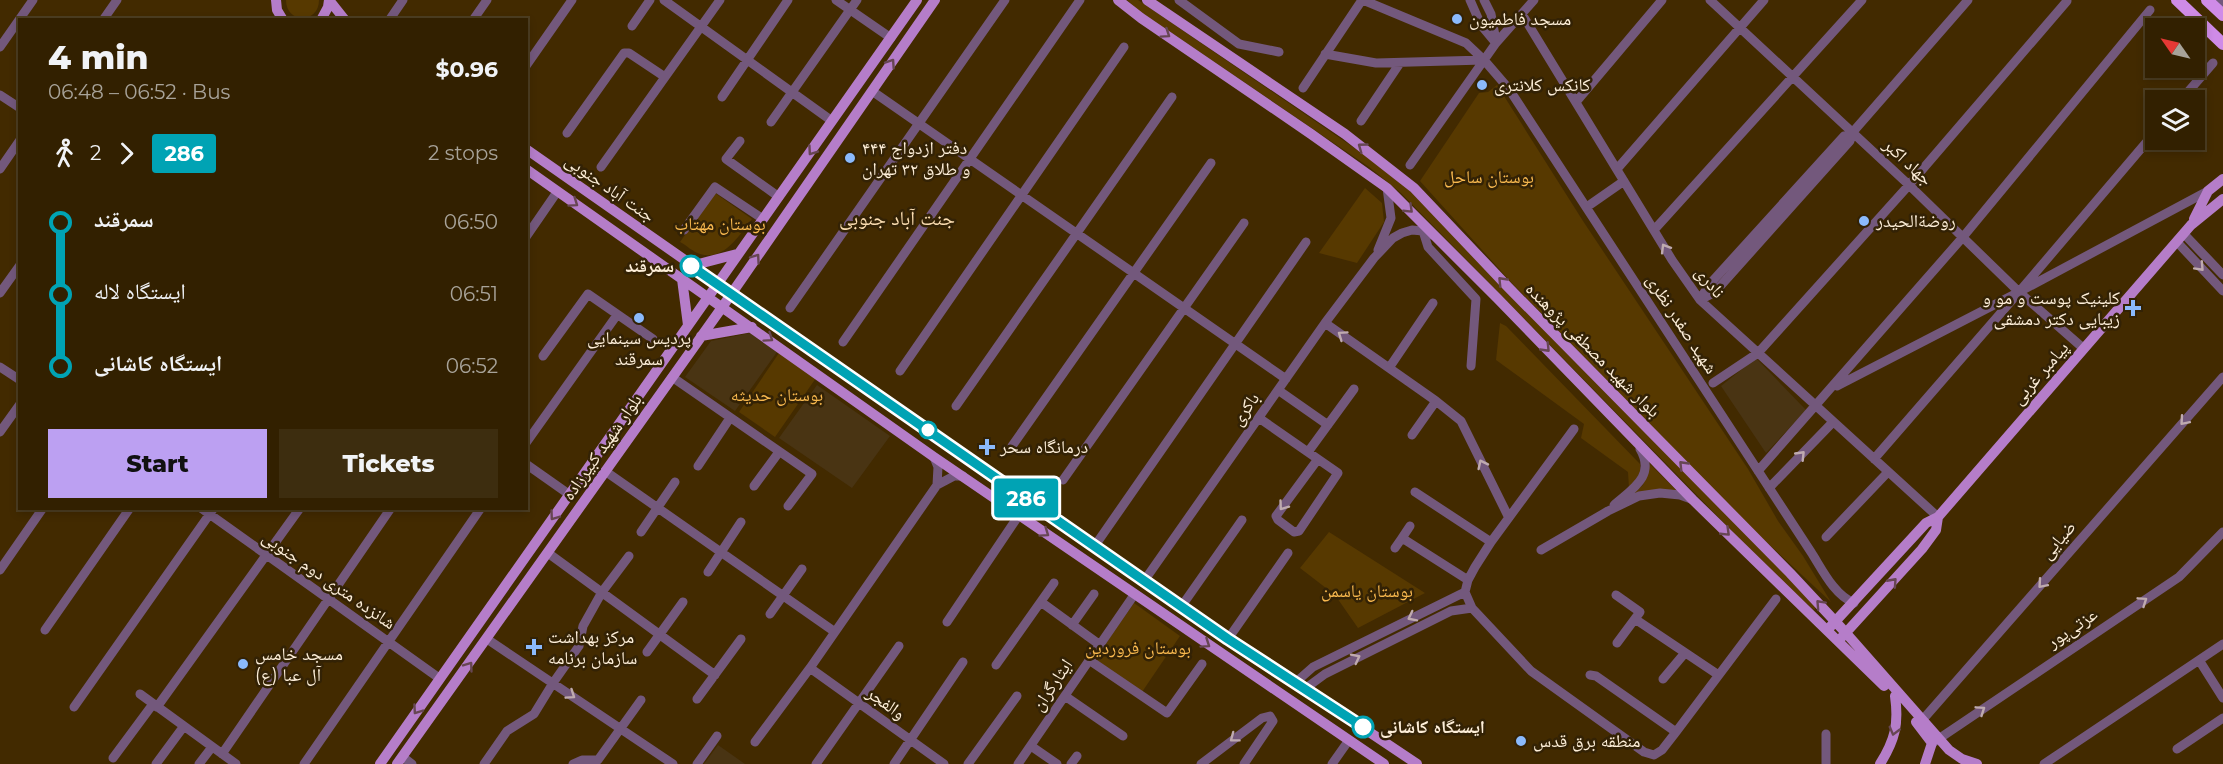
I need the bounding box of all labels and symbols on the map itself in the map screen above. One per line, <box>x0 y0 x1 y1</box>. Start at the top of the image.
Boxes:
place label: مسجد فاطمیون <box>1469 8 1571 30</box>
marker: مسجد فاطمیون <box>1450 12 1464 26</box>
north arrow <box>2145 18 2205 78</box>
one-way arrow <box>1159 27 1170 38</box>
one-way arrow <box>884 59 895 70</box>
place label: کانکس کلانتری <box>1494 74 1591 96</box>
marker: کانکس کلانتری <box>1475 78 1489 92</box>
street label: جهاد اکبر <box>1878 133 1937 190</box>
place label: دفتر ازدواج ۴۴۴ و طلاق ۳۲ تهران <box>862 137 970 180</box>
one-way arrow <box>1357 143 1368 154</box>
one-way arrow <box>808 144 819 155</box>
street label: جنت آباد جنوبی <box>561 149 659 227</box>
marker: دفتر ازدواج ۴۴۴ و طلاق ۳۲ تهران <box>843 151 857 165</box>
park label: بوستان ساحل <box>1444 166 1534 188</box>
one-way arrow <box>568 196 579 207</box>
one-way arrow <box>1402 202 1413 213</box>
district label: جنت‌ آباد جنوبی <box>839 206 955 230</box>
place label: روضةالحیدر <box>1875 210 1956 232</box>
park label: بوستان مهتاب <box>674 213 766 235</box>
marker: روضةالحیدر <box>1857 214 1871 228</box>
one-way arrow <box>1661 244 1672 254</box>
one-way arrow <box>749 253 760 264</box>
place label: سمرقند <box>625 255 674 277</box>
marker: سمرقند <box>680 255 702 277</box>
one-way arrow <box>2193 260 2204 270</box>
street label: نادری <box>1690 261 1730 303</box>
street label: شهید صفدر نظری <box>1642 270 1722 378</box>
one-way arrow <box>1499 278 1510 289</box>
street label: بلوار شهید مصطفی پژوهنده <box>1521 278 1665 422</box>
place label: کلینیک پوست و مو و زیبایی دکتر دمشقی <box>1982 287 2121 330</box>
marker: کلینیک پوست و مو و زیبایی دکتر دمشقی <box>2124 299 2142 317</box>
marker: پردیس سینمایی سمرقند <box>632 311 646 325</box>
place label: پردیس سینمایی سمرقند <box>587 327 691 370</box>
one-way arrow <box>762 331 773 342</box>
one-way arrow <box>1337 331 1348 342</box>
street label: پیامبر غربی <box>2007 337 2073 409</box>
one-way arrow <box>1539 341 1550 351</box>
park label: بوستان حدیثه <box>731 384 823 406</box>
street label: باکری <box>1226 388 1264 430</box>
street label: بلوار شهید کبیرزاده <box>557 390 647 504</box>
one-way arrow <box>2181 414 2192 425</box>
unlabelled marker <box>919 421 937 439</box>
place label: درمانگاه سحر <box>999 436 1088 458</box>
marker: درمانگاه سحر <box>978 438 996 456</box>
one-way arrow <box>1794 452 1805 462</box>
one-way arrow <box>1478 459 1490 470</box>
one-way arrow <box>1680 462 1691 473</box>
line badge: 286 <box>992 478 1060 518</box>
one-way arrow <box>1279 499 1290 510</box>
one-way arrow <box>550 510 561 521</box>
street label: ضیایی <box>2035 516 2081 564</box>
one-way arrow <box>1720 525 1730 536</box>
street label: شانزده متری دوم جنوبی <box>257 526 400 635</box>
one-way arrow <box>1038 526 1049 537</box>
one-way arrow <box>2038 577 2049 588</box>
one-way arrow <box>1886 578 1897 588</box>
park label: بوستان یاسمن <box>1321 580 1413 602</box>
one-way arrow <box>2136 597 2147 608</box>
one-way arrow <box>1816 601 1827 612</box>
street label: عزتی‌پور <box>2042 603 2102 654</box>
one-way arrow <box>1408 610 1419 621</box>
place label: مرکز بهداشت سازمان برنامه <box>548 626 637 669</box>
one-way arrow <box>1200 636 1210 648</box>
park label: بوستان فروردین <box>1085 637 1191 659</box>
marker: مرکز بهداشت سازمان برنامه <box>525 638 543 656</box>
place label: مسجد خامس آل عبا (ع) <box>255 643 343 686</box>
one-way arrow <box>1350 654 1361 666</box>
street label: ایثارگران <box>1027 655 1077 715</box>
marker: مسجد خامس آل عبا (ع) <box>236 657 250 671</box>
one-way arrow <box>461 661 472 672</box>
street label: والفجر <box>861 681 910 724</box>
one-way arrow <box>564 688 575 699</box>
one-way arrow <box>413 703 424 714</box>
one-way arrow <box>1974 706 1985 717</box>
marker: ایستگاه کاشانی <box>1352 716 1374 738</box>
place label: ایستگاه کاشانی <box>1380 716 1485 738</box>
one-way arrow <box>1889 726 1902 736</box>
place label: منطقه برق قدس <box>1533 730 1641 752</box>
one-way arrow <box>1230 731 1241 742</box>
marker: منطقه برق قدس <box>1514 734 1528 748</box>

